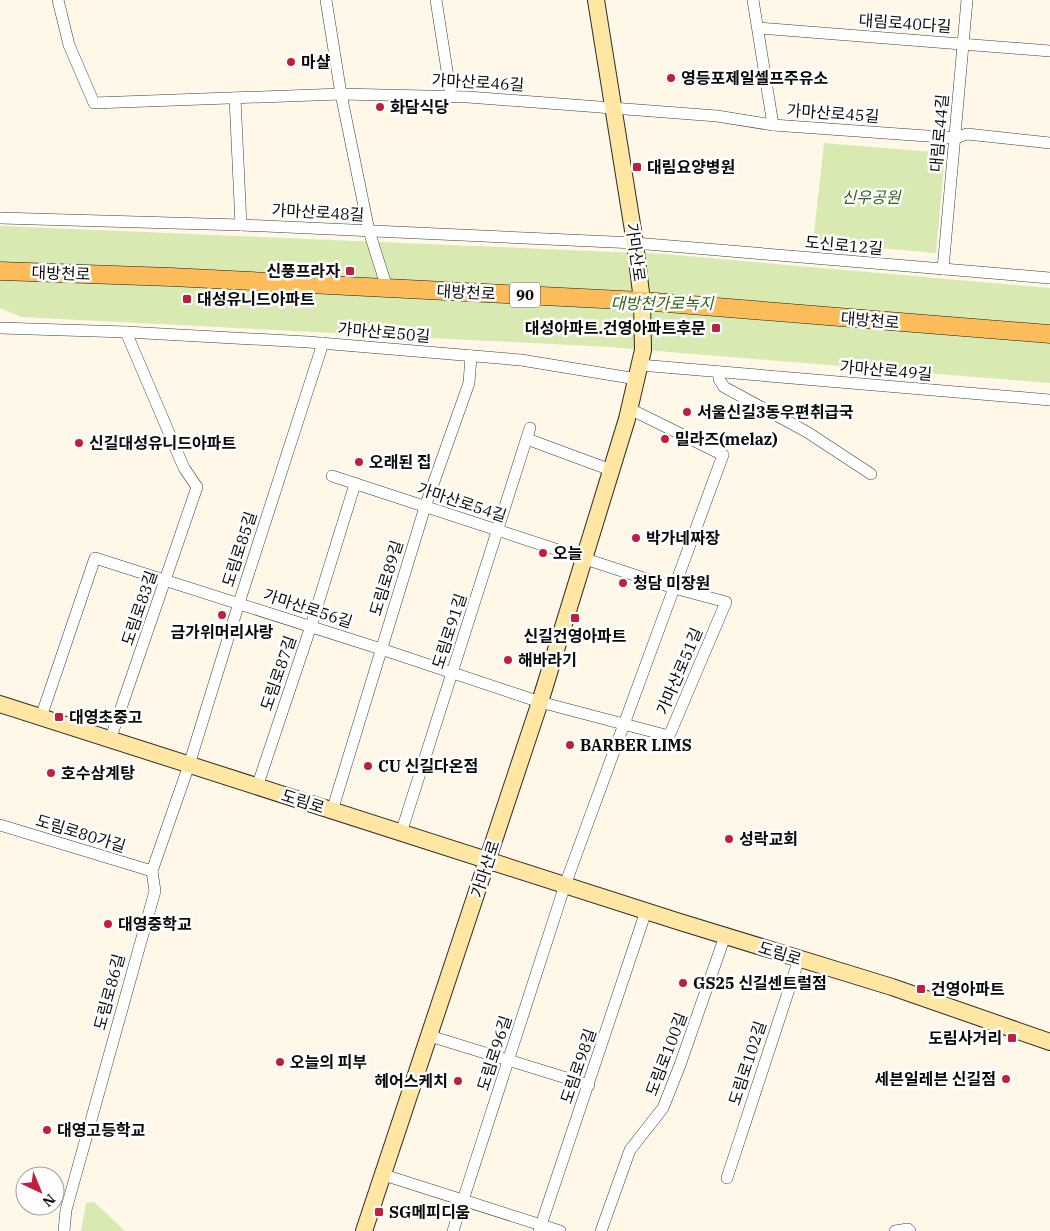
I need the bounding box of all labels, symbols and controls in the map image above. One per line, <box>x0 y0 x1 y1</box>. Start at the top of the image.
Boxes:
street label: 대림로40다길 <box>858 10 952 36</box>
place label: 마샬 <box>301 52 331 72</box>
marker: 마샬 <box>285 56 297 68</box>
place label: 영등포제일셀프주유소 <box>681 68 828 88</box>
street label: 가마산로46길 <box>431 70 525 94</box>
marker: 영등포제일셀프주유소 <box>665 72 677 84</box>
street label: 대림로44길 <box>926 93 952 173</box>
place label: 화담식당 <box>390 97 449 117</box>
street label: 가마산로45길 <box>786 100 880 126</box>
marker: 화담식당 <box>374 101 386 113</box>
place label: 대림요양병원 <box>647 157 735 177</box>
marker: 대림요양병원 <box>631 161 643 173</box>
park label: 신우공원 <box>842 187 902 207</box>
street label: 가마산로48길 <box>271 200 365 224</box>
street label: 가마산로 <box>622 221 650 283</box>
street label: 도신로12길 <box>804 232 884 258</box>
place label: 신풍프라자 <box>266 261 340 281</box>
street label: 대방천로 <box>31 262 91 284</box>
marker: 신풍프라자 <box>344 265 356 277</box>
street label: 대방천로 <box>436 280 496 304</box>
road number: 90 <box>510 282 540 308</box>
place label: 대성유니드아파트 <box>197 289 315 309</box>
marker: 대성유니드아파트 <box>181 293 193 305</box>
park label: 대방천가로녹지 <box>610 293 715 313</box>
street label: 대방천로 <box>840 307 900 333</box>
street label: 가마산로50길 <box>337 318 431 346</box>
place label: 대성아파트.건영아파트후문 <box>525 318 706 338</box>
marker: 대성아파트.건영아파트후문 <box>710 322 722 334</box>
street label: 가마산로49길 <box>839 356 933 384</box>
place label: 서울신길3동우편취급국 <box>697 402 854 422</box>
marker: 서울신길3동우편취급국 <box>681 406 693 418</box>
place label: 밀라즈(melaz) <box>675 429 778 449</box>
place label: 신길대성유니드아파트 <box>89 433 236 453</box>
marker: 밀라즈(melaz) <box>659 433 671 445</box>
marker: 신길대성유니드아파트 <box>73 437 85 449</box>
place label: 오래된 집 <box>369 452 432 472</box>
marker: 오래된 집 <box>353 456 365 468</box>
street label: 가마산로54길 <box>415 478 509 526</box>
street label: 도림로85길 <box>217 509 261 589</box>
place label: 박가네짜장 <box>646 528 720 548</box>
marker: 박가네짜장 <box>630 532 642 544</box>
street label: 도림로89길 <box>365 538 407 618</box>
place label: 오늘 <box>553 543 583 563</box>
marker: 오늘 <box>537 547 549 559</box>
street label: 도림로83길 <box>117 568 161 648</box>
place label: 청담 미장원 <box>633 573 710 593</box>
marker: 청담 미장원 <box>617 577 629 589</box>
street label: 가마산로56길 <box>261 584 355 632</box>
street label: 도림로91길 <box>427 591 471 671</box>
marker: 금가위머리사랑 <box>216 609 228 621</box>
marker: 신길건영아파트 <box>569 612 581 624</box>
place label: 금가위머리사랑 <box>170 622 274 642</box>
street label: 가마산로51길 <box>652 624 706 718</box>
place label: 신길건영아파트 <box>523 626 627 646</box>
street label: 도림로87길 <box>256 633 300 713</box>
place label: 해바라기 <box>518 650 577 670</box>
marker: 해바라기 <box>502 654 514 666</box>
place label: 대영초중고 <box>69 707 143 727</box>
marker: 대영초중고 <box>53 711 65 723</box>
place label: BARBER LIMS <box>580 735 692 755</box>
marker: BARBER LIMS <box>564 739 576 751</box>
place label: CU 신길다온점 <box>378 756 478 776</box>
marker: CU 신길다온점 <box>362 760 374 772</box>
place label: 호수삼계탕 <box>61 763 135 783</box>
marker: 호수삼계탕 <box>45 767 57 779</box>
street label: 도림로 <box>279 785 327 817</box>
street label: 도림로80가길 <box>34 810 128 856</box>
place label: 성락교회 <box>739 829 798 849</box>
marker: 성락교회 <box>723 833 735 845</box>
street label: 가마산로 <box>466 838 504 900</box>
place label: 대영중학교 <box>118 914 192 934</box>
marker: 대영중학교 <box>102 918 114 930</box>
street label: 도림로 <box>756 937 804 969</box>
street label: 도림로86길 <box>89 952 129 1032</box>
place label: GS25 신길센트럴점 <box>693 973 827 993</box>
marker: GS25 신길센트럴점 <box>677 977 689 989</box>
place label: 건영아파트 <box>931 979 1005 999</box>
marker: 건영아파트 <box>915 983 927 995</box>
street label: 도림로100길 <box>641 1009 691 1099</box>
street label: 도림로96길 <box>472 1013 516 1093</box>
street label: 도림로102길 <box>724 1018 770 1108</box>
street label: 도림로98길 <box>556 1026 600 1106</box>
place label: 도림사거리 <box>928 1028 1002 1048</box>
marker: 도림사거리 <box>1006 1032 1018 1044</box>
place label: 오늘의 피부 <box>290 1052 367 1072</box>
marker: 오늘의 피부 <box>274 1056 286 1068</box>
place label: 세븐일레븐 신길점 <box>875 1069 996 1089</box>
place label: 헤어스케치 <box>374 1071 448 1091</box>
marker: 세븐일레븐 신길점 <box>1000 1073 1012 1085</box>
marker: 헤어스케치 <box>452 1075 464 1087</box>
place label: 대영고등학교 <box>57 1120 146 1140</box>
marker: 대영고등학교 <box>41 1124 53 1136</box>
north arrow <box>15 1166 65 1216</box>
text: N <box>39 1190 59 1211</box>
place label: SG메피디움 <box>389 1202 470 1222</box>
marker: SG메피디움 <box>373 1206 385 1218</box>

